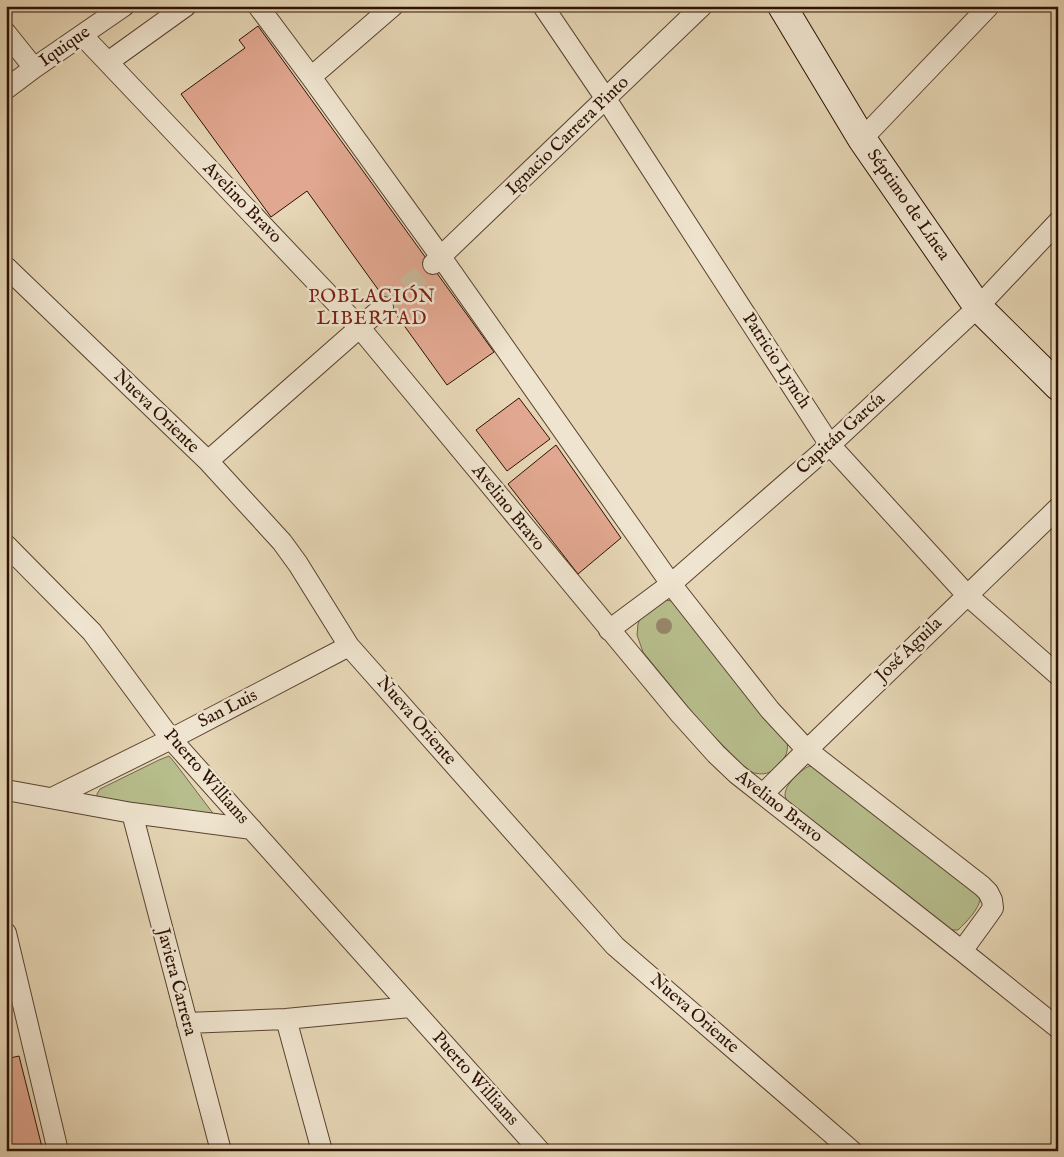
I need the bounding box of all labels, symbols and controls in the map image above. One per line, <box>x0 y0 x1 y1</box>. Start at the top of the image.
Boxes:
street label: Iquique <box>35 21 95 73</box>
street label: Ignacio Carrera Pinto <box>502 71 634 201</box>
street label: Séptimo de Línea <box>861 145 955 265</box>
street label: Avelino Bravo <box>197 157 287 249</box>
district label: POBLACIÓN LIBERTAD <box>308 284 436 331</box>
street label: Patricio Lynch <box>736 309 816 414</box>
street label: Nueva Oriente <box>108 365 204 459</box>
street label: Capitán García <box>792 388 890 480</box>
street label: Avelino Bravo <box>466 459 550 556</box>
street label: José Aguila <box>869 612 947 689</box>
street label: Nueva Oriente <box>371 672 461 770</box>
street label: San Luis <box>194 684 262 734</box>
street label: Puerto Williams <box>158 725 254 829</box>
street label: Avelino Bravo <box>730 765 827 848</box>
street label: Javiera Carrera <box>150 924 201 1038</box>
street label: Nueva Oriente <box>645 969 743 1059</box>
street label: Puerto Williams <box>427 1027 523 1131</box>

